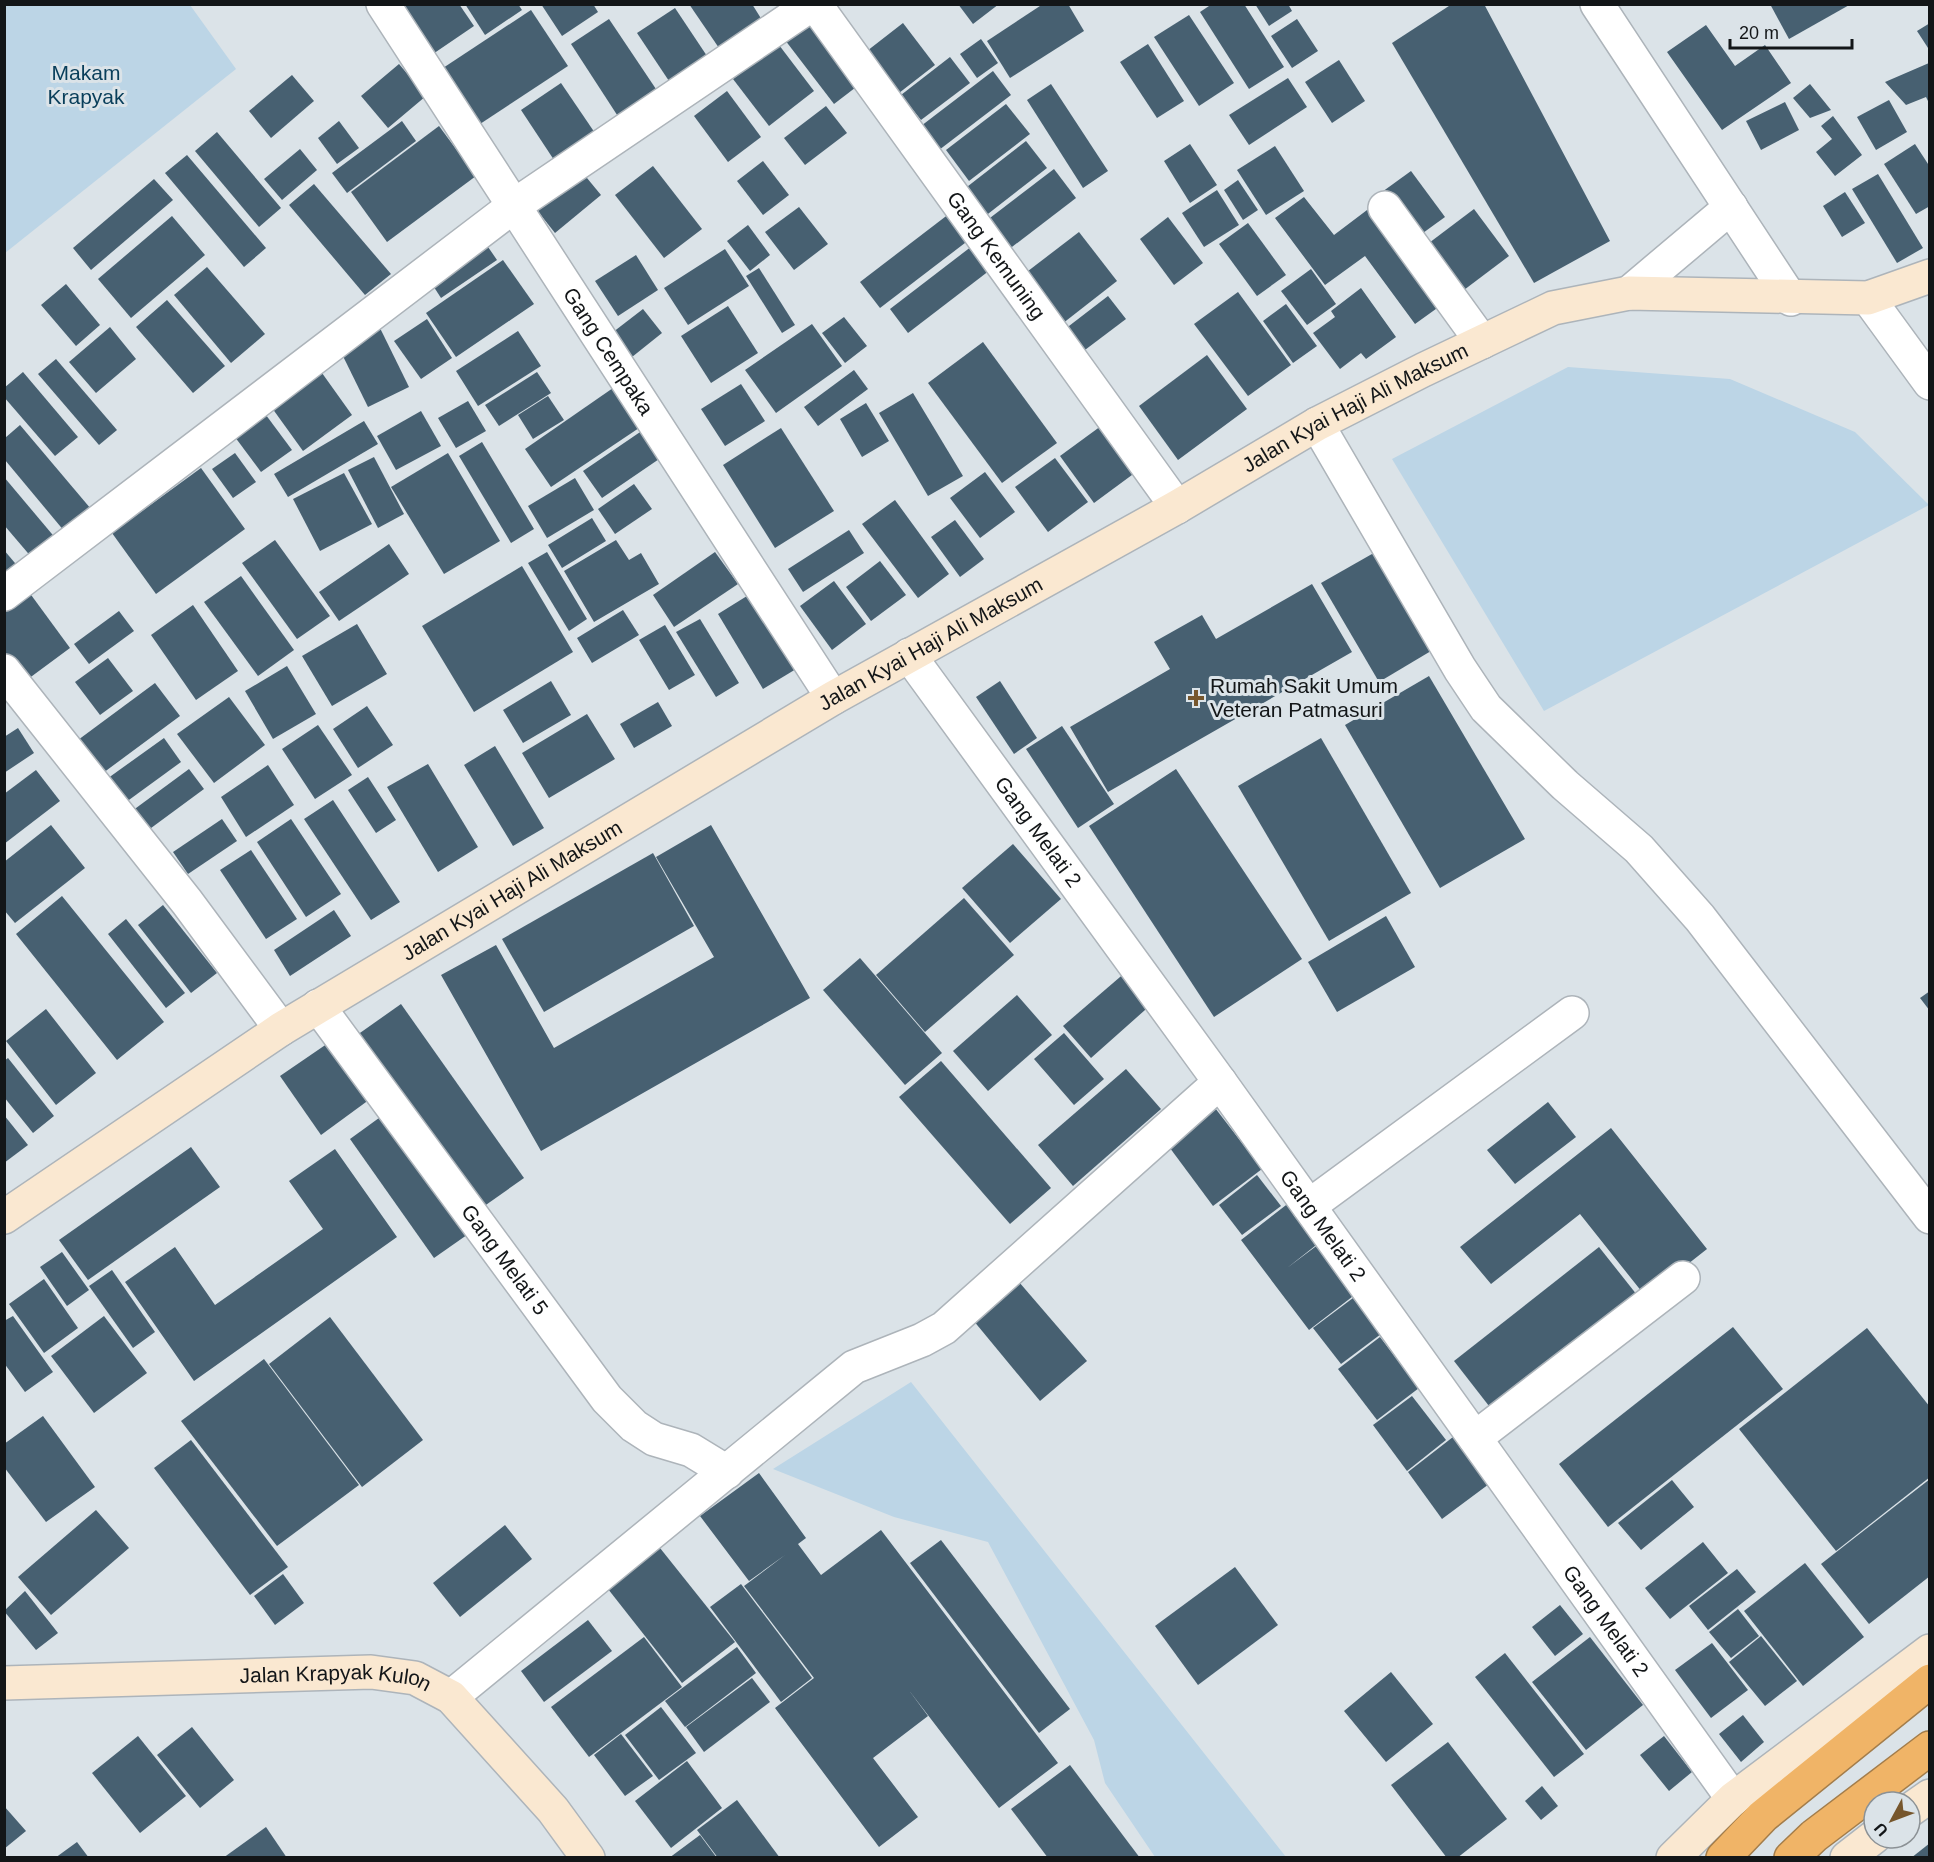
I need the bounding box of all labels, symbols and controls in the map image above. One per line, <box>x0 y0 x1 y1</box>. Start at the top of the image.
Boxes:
scale bar <box>1730 12 1852 50</box>
text: 20 m <box>1739 23 1779 43</box>
park label: Makam Krapyak <box>47 61 125 108</box>
street label: Gang Kemuning <box>943 187 1050 324</box>
street label: Gang Cempaka <box>559 283 659 419</box>
street label: Jalan Kyai Haji Ali Maksum <box>1238 338 1472 477</box>
street label: Jalan Kyai Haji Ali Maksum <box>814 572 1046 715</box>
place label: Rumah Sakit Umum Veteran Patmasuri <box>1210 674 1398 721</box>
marker: Rumah Sakit Umum Veteran Patmasuri <box>1187 689 1205 707</box>
street label: Gang Melati 2 <box>991 772 1086 891</box>
street label: Jalan Kyai Haji Ali Maksum <box>398 815 626 965</box>
street label: Gang Melati 2 <box>1276 1166 1371 1285</box>
street label: Gang Melati 5 <box>457 1200 553 1319</box>
street label: Gang Melati 2 <box>1559 1561 1653 1681</box>
street label: Jalan Krapyak Kulon <box>239 1660 435 1696</box>
north arrow <box>1862 1790 1922 1850</box>
text: U <box>1871 1820 1891 1839</box>

